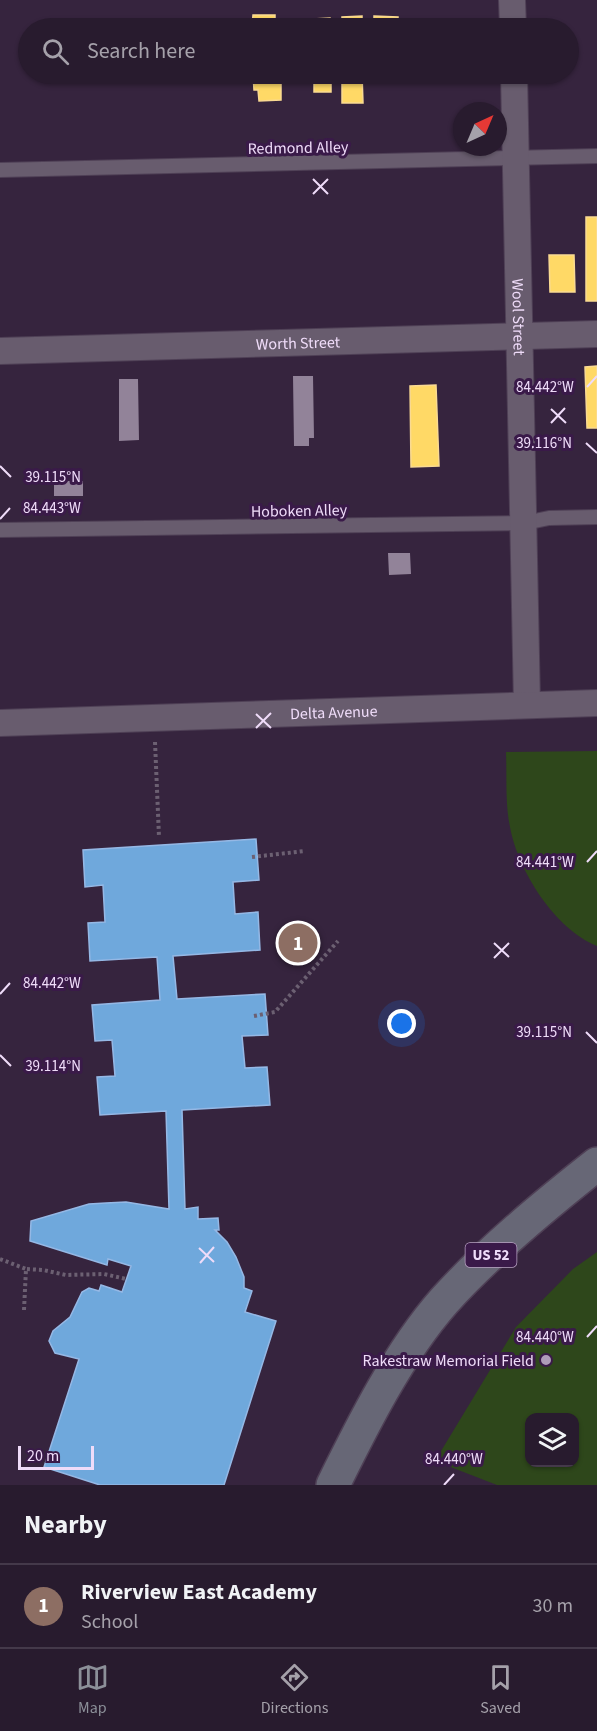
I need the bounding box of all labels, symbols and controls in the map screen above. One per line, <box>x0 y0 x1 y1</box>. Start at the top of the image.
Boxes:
search box <box>18 18 579 84</box>
icon: search <box>39 35 72 68</box>
text: Search here <box>87 35 195 67</box>
north arrow <box>453 102 507 156</box>
street label: Redmond Alley <box>247 136 349 160</box>
street label: Wool Street <box>506 278 530 356</box>
street label: Worth Street <box>255 331 341 356</box>
text: 84.442°W <box>516 377 574 398</box>
text: 39.116°N <box>516 433 572 454</box>
text: 39.115°N <box>25 467 81 488</box>
text: 84.443°W <box>23 498 81 519</box>
street label: Hoboken Alley <box>251 499 348 523</box>
street label: Delta Avenue <box>290 700 378 725</box>
text: 84.441°W <box>516 852 574 873</box>
pin: 1 <box>278 920 318 966</box>
text: 84.442°W <box>23 973 81 994</box>
your location <box>387 1009 416 1038</box>
text: 39.115°N <box>516 1022 572 1043</box>
text: 39.114°N <box>25 1056 81 1077</box>
road number: US 52 <box>466 1243 516 1267</box>
text: 84.440°W <box>516 1327 574 1348</box>
place label: Rakestraw Memorial Field <box>363 1350 534 1372</box>
marker: Rakestraw Memorial Field <box>539 1353 553 1367</box>
map controls <box>525 1413 579 1467</box>
button: layers <box>525 1413 579 1467</box>
scale bar <box>18 1443 94 1470</box>
text: 20 m <box>27 1445 59 1467</box>
text: 84.440°W <box>425 1449 483 1470</box>
text: Nearby <box>24 1506 107 1543</box>
text: Riverview East Academy <box>81 1576 317 1608</box>
text: 1 <box>38 1592 49 1620</box>
text: 30 m <box>533 1592 573 1620</box>
text: School <box>81 1608 138 1636</box>
tab: Map <box>76 1661 109 1719</box>
tab: Directions <box>261 1661 328 1719</box>
tab: Saved <box>480 1661 521 1719</box>

